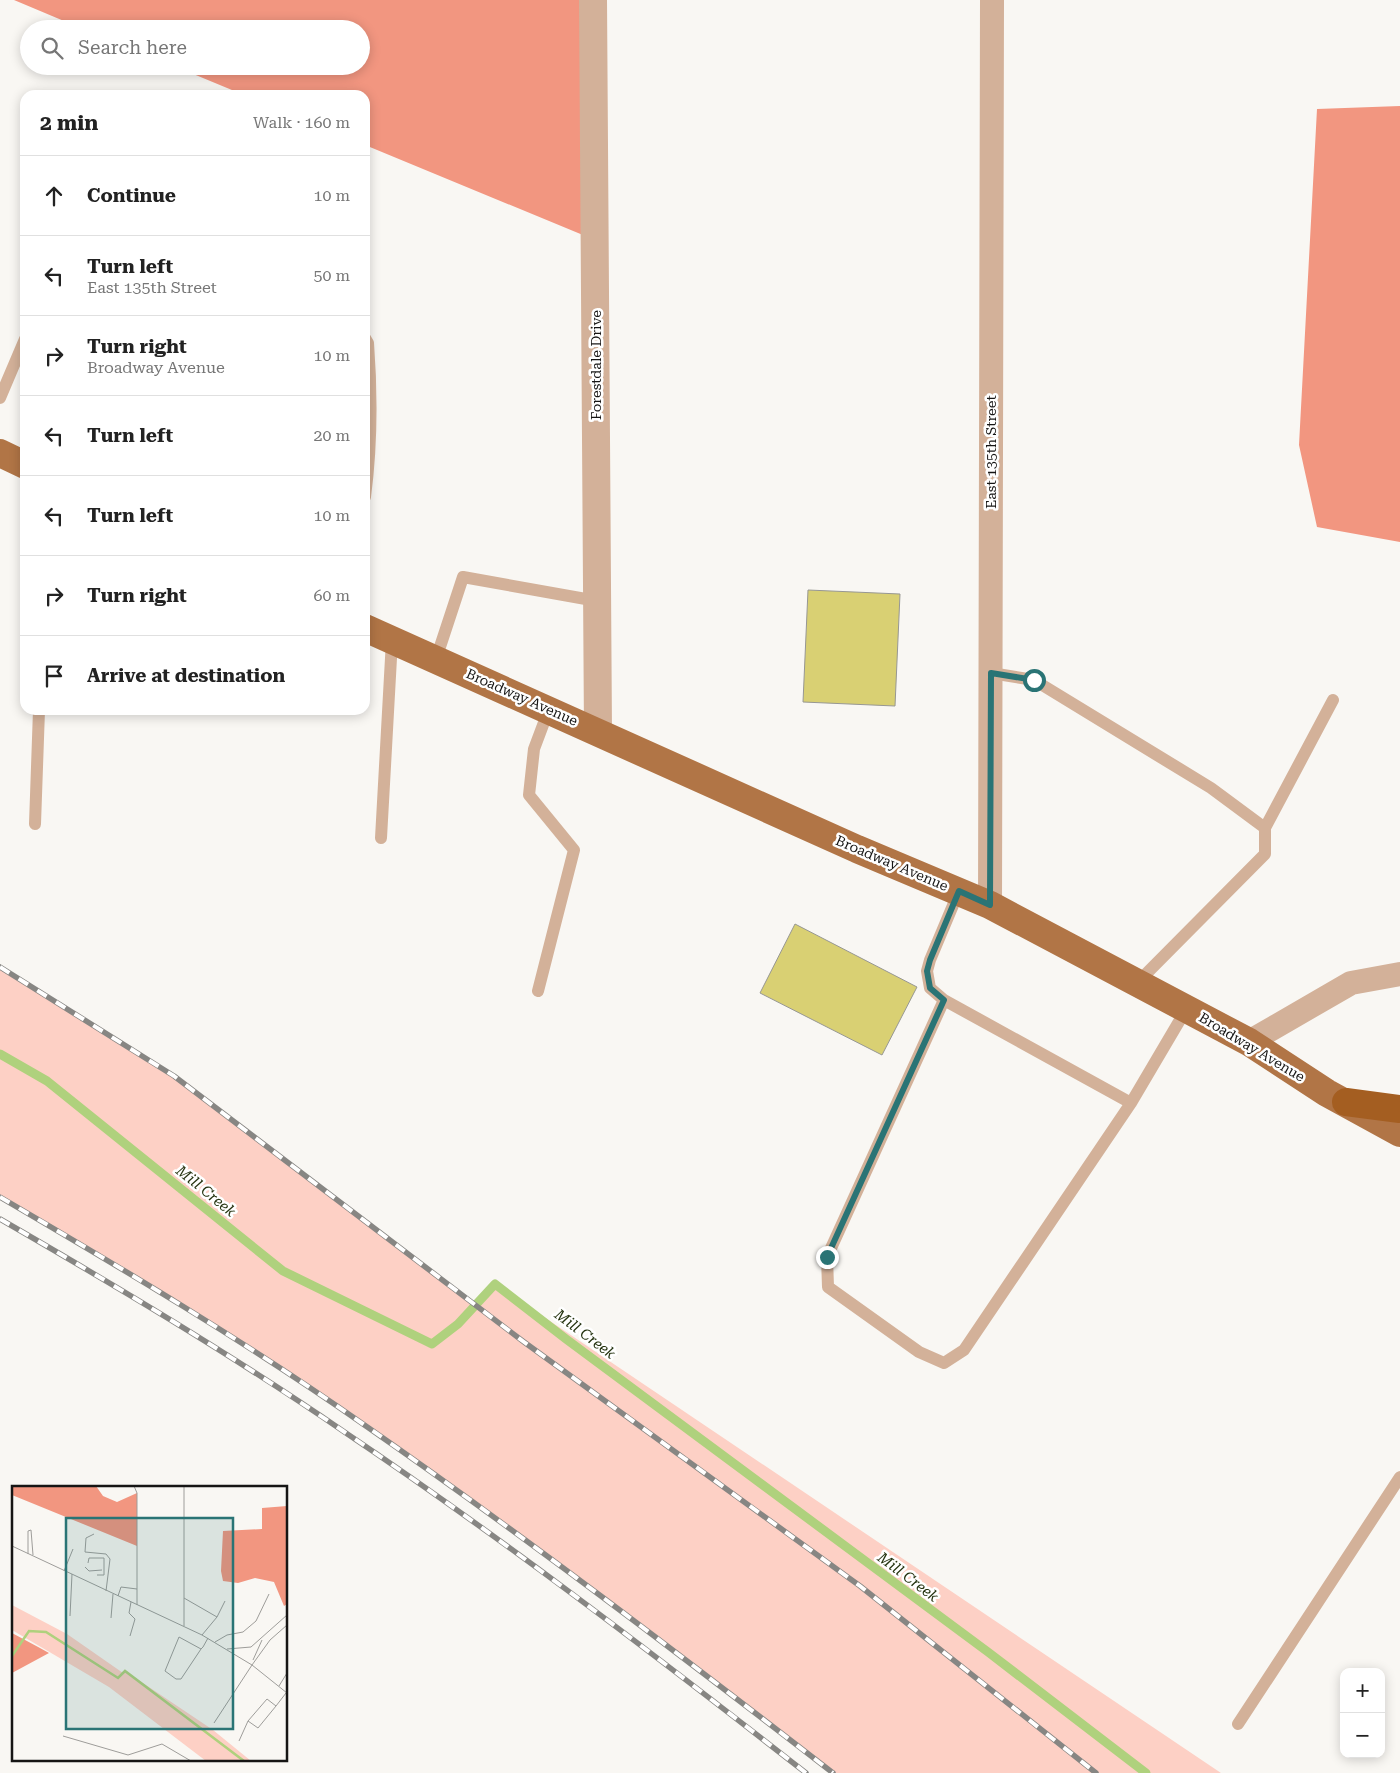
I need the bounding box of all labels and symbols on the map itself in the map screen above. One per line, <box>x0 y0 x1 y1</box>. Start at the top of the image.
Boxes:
street label: Forestdale Drive <box>588 310 604 420</box>
street label: East 135th Street <box>983 395 999 509</box>
street label: Broadway Avenue <box>464 665 581 729</box>
route start <box>1023 669 1046 692</box>
street label: Broadway Avenue <box>833 832 951 894</box>
street label: Broadway Avenue <box>1196 1009 1308 1085</box>
water label: Mill Creek <box>172 1161 240 1221</box>
route end <box>816 1246 839 1269</box>
water label: Mill Creek <box>550 1305 620 1363</box>
inset map <box>12 1486 288 1760</box>
water label: Mill Creek <box>873 1548 943 1606</box>

